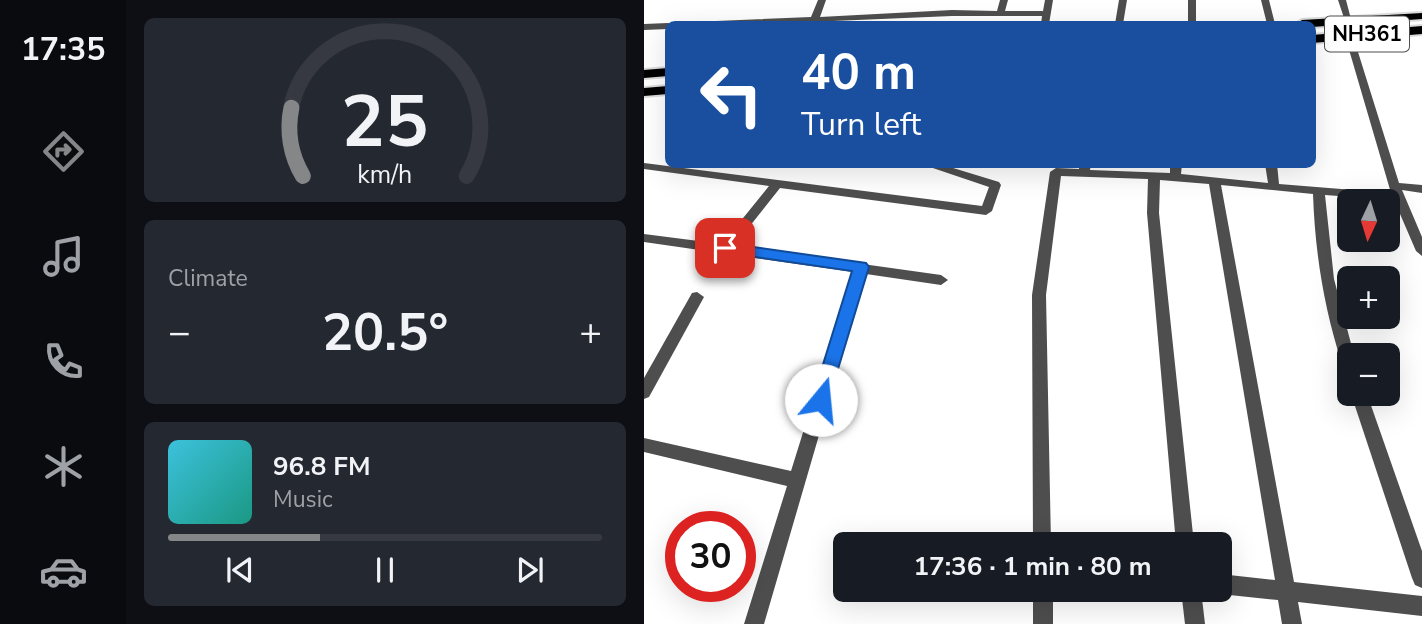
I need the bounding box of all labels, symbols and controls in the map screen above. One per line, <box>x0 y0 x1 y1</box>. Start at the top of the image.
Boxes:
road number: NH361 <box>1325 16 1409 52</box>
text: 17:35 <box>21 28 105 71</box>
text: 40 m <box>801 39 916 106</box>
icon: left <box>686 49 777 140</box>
text: 25 <box>341 72 429 172</box>
text: Turn left <box>801 103 921 146</box>
icon: directions <box>39 127 88 176</box>
text: km/h <box>357 158 413 192</box>
north arrow <box>1337 189 1400 252</box>
map controls <box>1337 189 1400 406</box>
pin <box>695 218 755 278</box>
icon: arrive <box>706 229 744 267</box>
icon: music <box>39 232 88 281</box>
text: Climate <box>168 263 248 294</box>
button: + <box>1337 266 1400 329</box>
text: 20.5° <box>322 297 448 368</box>
text: − <box>168 307 191 358</box>
text: + <box>579 307 602 358</box>
icon: phone <box>39 337 88 386</box>
button: − <box>1337 343 1400 406</box>
position arrow <box>784 363 858 437</box>
icon: climate <box>39 442 88 491</box>
text: 96.8 FM <box>273 449 370 484</box>
text: Music <box>273 484 333 515</box>
speed limit sign: 30 <box>665 511 756 602</box>
icon: car <box>39 547 88 596</box>
text: 17:36 · 1 min · 80 m <box>913 549 1152 584</box>
icon: previous <box>221 551 259 589</box>
icon: pause <box>366 551 404 589</box>
icon: next <box>511 551 549 589</box>

